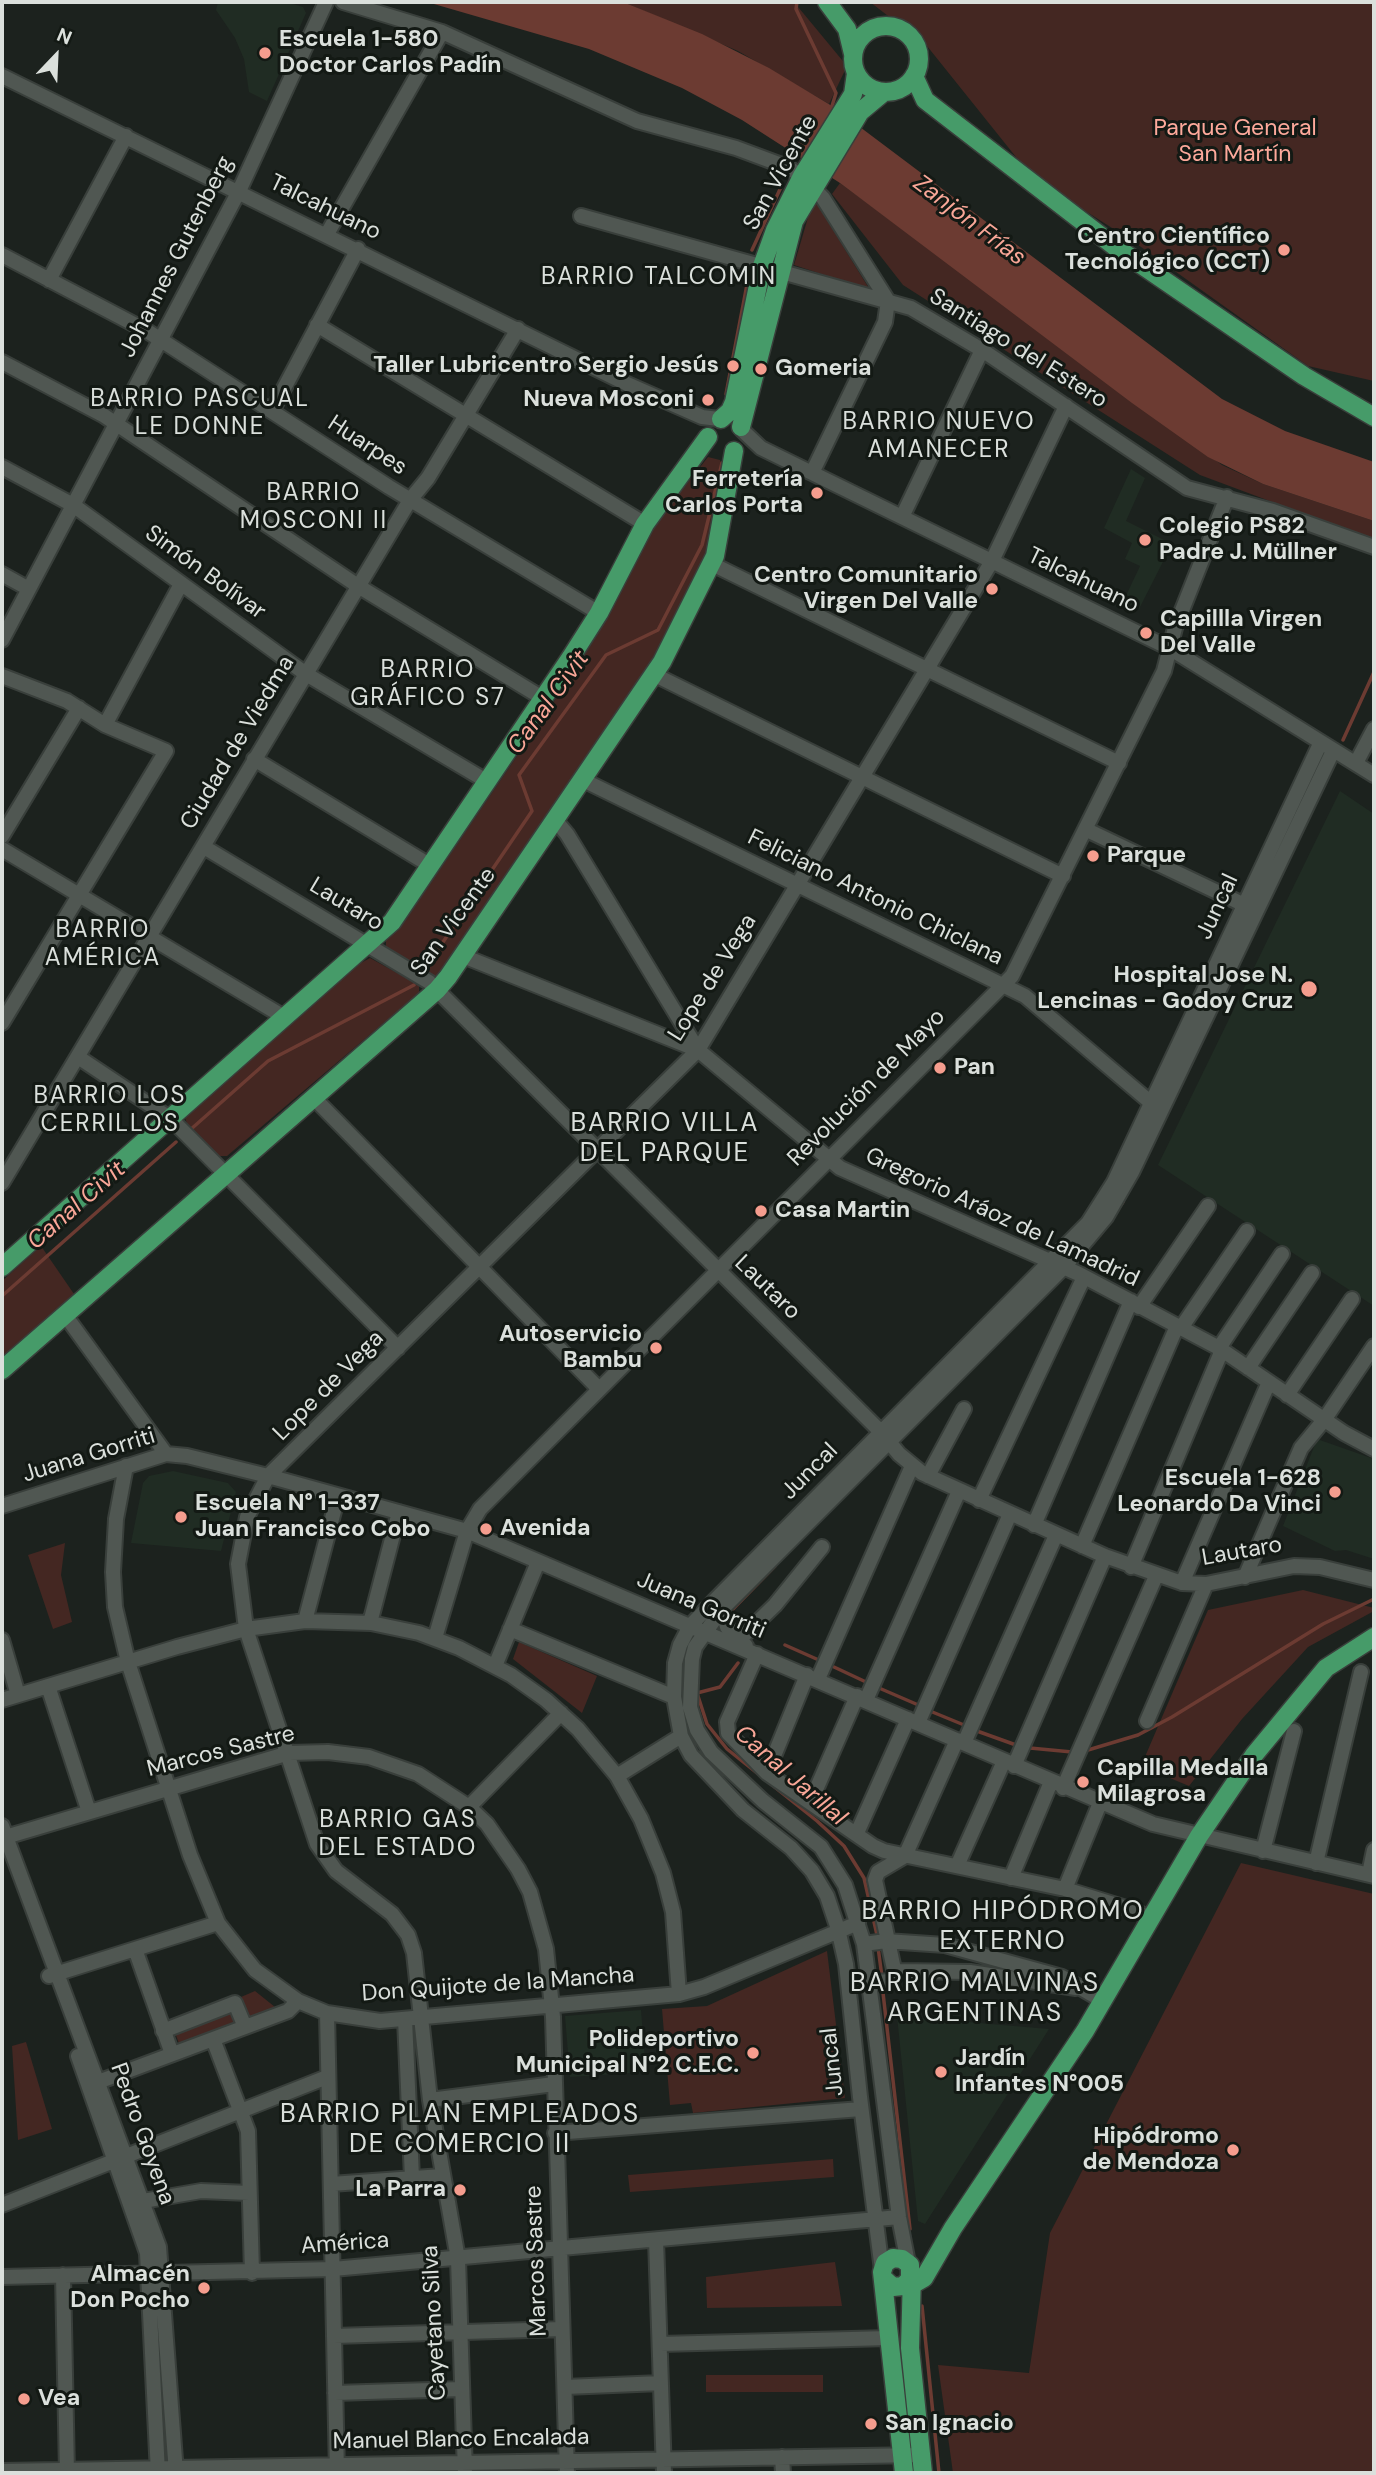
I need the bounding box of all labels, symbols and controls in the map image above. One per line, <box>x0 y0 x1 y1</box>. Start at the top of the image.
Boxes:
north arrow <box>21 21 91 91</box>
text: N <box>53 22 76 50</box>
place label: Escuela 1-580 Doctor Carlos Padín <box>279 26 502 80</box>
marker: Escuela 1-580 Doctor Carlos Padín <box>257 45 273 61</box>
street label: San Vicente <box>738 111 824 235</box>
park label: Parque General San Martín <box>1153 115 1317 169</box>
street label: Johannes Gutenberg <box>114 152 240 362</box>
street label: Talcahuano <box>265 169 385 247</box>
water label: Zanjón Frías <box>907 169 1031 273</box>
place label: Centro Científico Tecnológico (CCT) <box>1065 223 1270 277</box>
marker: Centro Científico Tecnológico (CCT) <box>1276 242 1292 258</box>
district label: BARRIO TALCOMIN <box>543 264 775 292</box>
street label: Santiago del Estero <box>924 283 1112 415</box>
place label: Taller Lubricentro Sergio Jesús <box>373 352 719 380</box>
place label: Gomeria <box>775 355 872 383</box>
marker: Taller Lubricentro Sergio Jesús <box>725 358 741 374</box>
marker: Gomeria <box>753 361 769 377</box>
district label: BARRIO PASCUAL LE DONNE <box>92 386 308 442</box>
place label: Nueva Mosconi <box>523 386 694 414</box>
marker: Nueva Mosconi <box>700 392 716 408</box>
district label: BARRIO NUEVO AMANECER <box>844 409 1034 465</box>
street label: Huarpes <box>322 410 412 482</box>
place label: Ferretería Carlos Porta <box>665 466 803 520</box>
district label: BARRIO MOSCONI II <box>241 480 387 536</box>
marker: Ferretería Carlos Porta <box>809 485 825 501</box>
place label: Colegio PS82 Padre J. Müllner <box>1159 513 1337 567</box>
street label: Simón Bolívar <box>139 520 271 626</box>
marker: Colegio PS82 Padre J. Müllner <box>1137 532 1153 548</box>
street label: Talcahuano <box>1023 542 1143 620</box>
place label: Centro Comunitario Virgen Del Valle <box>754 562 978 616</box>
marker: Centro Comunitario Virgen Del Valle <box>984 581 1000 597</box>
place label: Capillla Virgen Del Valle <box>1160 606 1322 660</box>
marker: Capillla Virgen Del Valle <box>1138 625 1154 641</box>
water label: Canal Civit <box>502 646 596 760</box>
street label: Ciudad de Viedma <box>175 651 301 835</box>
district label: BARRIO GRÁFICO S7 <box>351 657 505 713</box>
street label: Feliciano Antonio Chiclana <box>743 824 1007 972</box>
place label: Parque <box>1107 842 1186 870</box>
marker: Parque <box>1085 848 1101 864</box>
street label: San Vicente <box>405 862 503 982</box>
street label: Juncal <box>1191 870 1245 944</box>
street label: Lautaro <box>304 872 388 938</box>
street label: Lope de Vega <box>663 909 763 1047</box>
district label: BARRIO AMÉRICA <box>46 917 160 973</box>
place label: Hospital Jose N. Lencinas - Godoy Cruz <box>1037 962 1293 1016</box>
marker: Hospital Jose N. Lencinas - Godoy Cruz <box>1299 979 1319 999</box>
street label: Revolución de Mayo <box>783 1004 951 1172</box>
place label: Pan <box>954 1054 995 1082</box>
marker: Pan <box>932 1060 948 1076</box>
district label: BARRIO LOS CERRILLOS <box>35 1083 185 1139</box>
district label: BARRIO VILLA DEL PARQUE <box>572 1108 758 1170</box>
street label: Gregorio Aráoz de Lamadrid <box>861 1142 1143 1294</box>
water label: Canal Civit <box>22 1156 132 1256</box>
place label: Casa Martin <box>775 1197 910 1225</box>
marker: Casa Martin <box>753 1203 769 1219</box>
street label: Lautaro <box>728 1250 806 1326</box>
place label: Autoservicio Bambu <box>499 1321 642 1375</box>
street label: Lope de Vega <box>268 1325 390 1447</box>
marker: Autoservicio Bambu <box>648 1340 664 1356</box>
street label: Juana Gorriti <box>19 1423 159 1489</box>
street label: Juncal <box>776 1438 844 1506</box>
place label: Escuela 1-628 Leonardo Da Vinci <box>1117 1465 1321 1519</box>
marker: Escuela 1-628 Leonardo Da Vinci <box>1327 1484 1343 1500</box>
place label: Escuela N° 1-337 Juan Francisco Cobo <box>195 1490 431 1544</box>
marker: Escuela N° 1-337 Juan Francisco Cobo <box>173 1509 189 1525</box>
place label: Avenida <box>500 1515 590 1543</box>
marker: Avenida <box>478 1521 494 1537</box>
street label: Lautaro <box>1200 1531 1284 1573</box>
street label: Juana Gorriti <box>632 1566 770 1646</box>
street label: Marcos Sastre <box>144 1720 298 1784</box>
water label: Canal Jarillal <box>728 1720 852 1832</box>
place label: Capilla Medalla Milagrosa <box>1097 1755 1269 1809</box>
marker: Capilla Medalla Milagrosa <box>1075 1774 1091 1790</box>
district label: BARRIO GAS DEL ESTADO <box>320 1807 476 1863</box>
district label: BARRIO HIPÓDROMO EXTERNO <box>863 1896 1143 1958</box>
street label: Don Quijote de la Mancha <box>361 1962 635 2008</box>
district label: BARRIO MALVINAS ARGENTINAS <box>852 1968 1098 2030</box>
place label: Polideportivo Municipal N°2 C.E.C. <box>516 2026 739 2080</box>
street label: Juncal <box>816 2026 850 2098</box>
marker: Polideportivo Municipal N°2 C.E.C. <box>745 2045 761 2061</box>
place label: Jardín Infantes N°005 <box>955 2045 1124 2099</box>
street label: Pedro Goyena <box>104 2059 180 2209</box>
marker: Jardín Infantes N°005 <box>933 2064 949 2080</box>
district label: BARRIO PLAN EMPLEADOS DE COMERCIO II <box>283 2099 637 2160</box>
place label: Hipódromo de Mendoza <box>1082 2123 1219 2177</box>
marker: Hipódromo de Mendoza <box>1225 2142 1241 2158</box>
place label: La Parra <box>355 2176 446 2204</box>
marker: La Parra <box>452 2182 468 2198</box>
street label: Marcos Sastre <box>521 2185 553 2337</box>
street label: América <box>300 2227 390 2261</box>
street label: Cayetano Silva <box>417 2245 453 2401</box>
place label: Almacén Don Pocho <box>70 2261 190 2315</box>
marker: Almacén Don Pocho <box>196 2280 212 2296</box>
place label: Vea <box>38 2385 80 2413</box>
marker: Vea <box>16 2391 32 2407</box>
place label: San Ignacio <box>885 2410 1014 2438</box>
marker: San Ignacio <box>863 2416 879 2432</box>
street label: Manuel Blanco Encalada <box>332 2424 590 2456</box>

